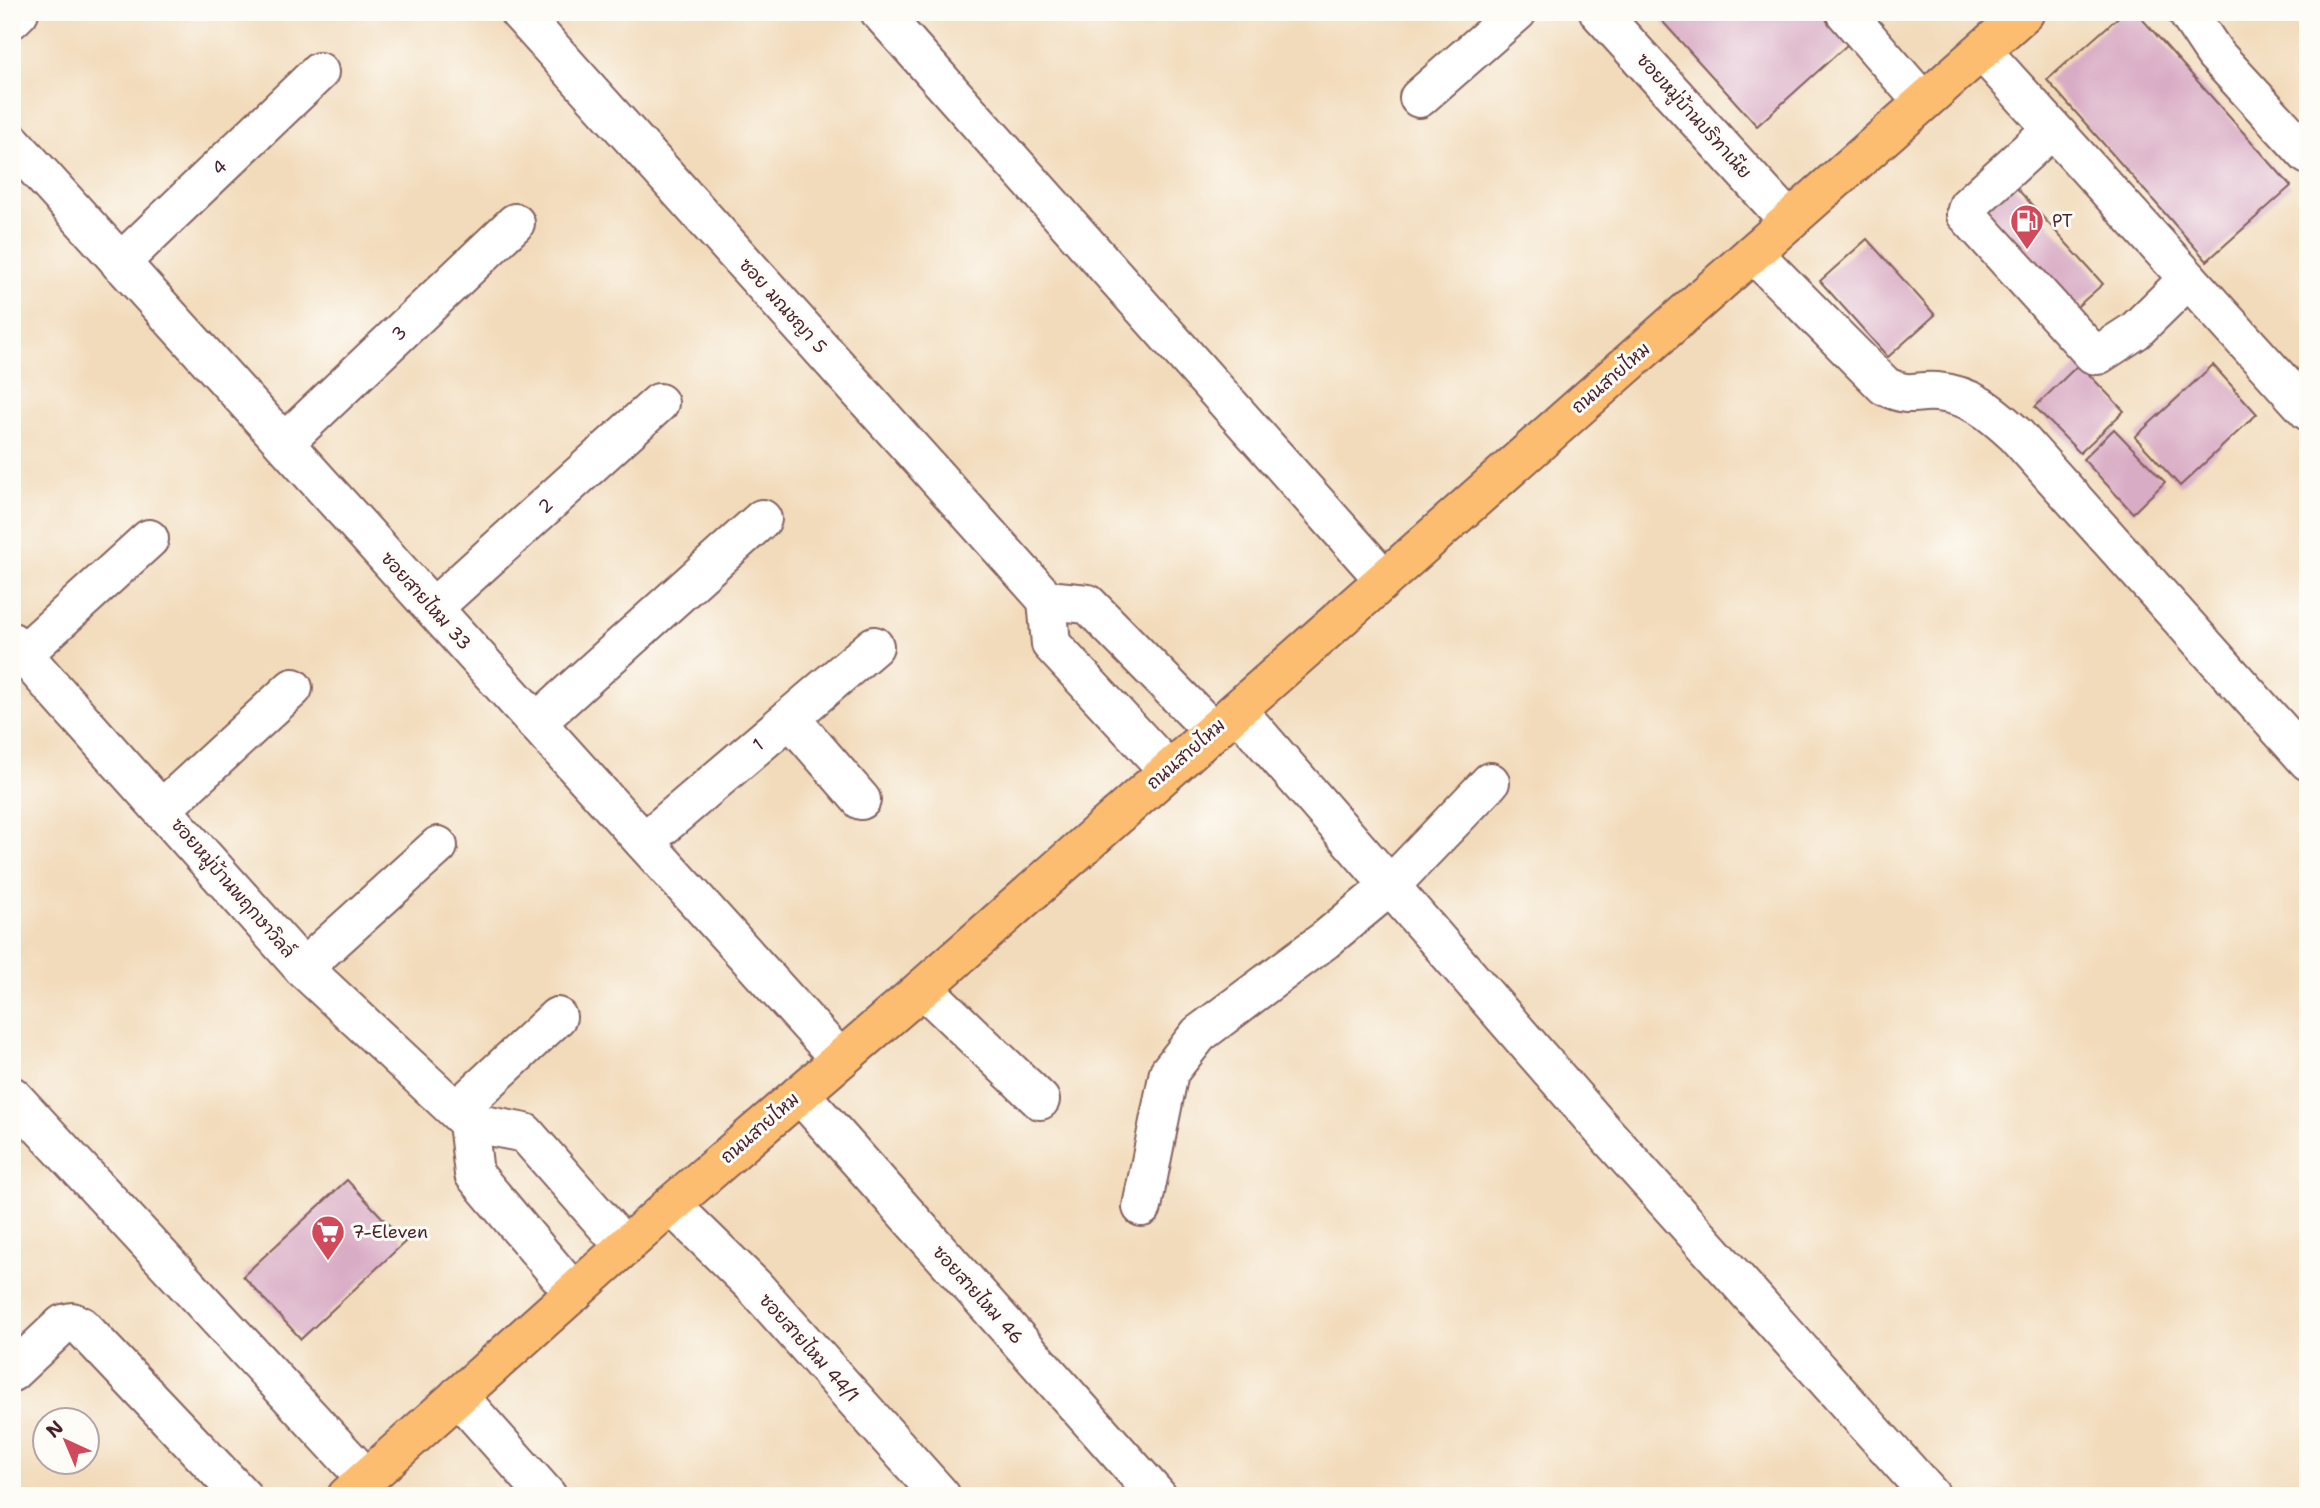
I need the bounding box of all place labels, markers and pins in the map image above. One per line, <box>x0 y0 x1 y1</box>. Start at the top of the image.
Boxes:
fuel station icon: PT <box>2008 202 2046 251</box>
place label: PT <box>2052 209 2073 233</box>
supermarket icon: 7-Eleven <box>309 1213 347 1262</box>
place label: 7-Eleven <box>352 1220 428 1244</box>

